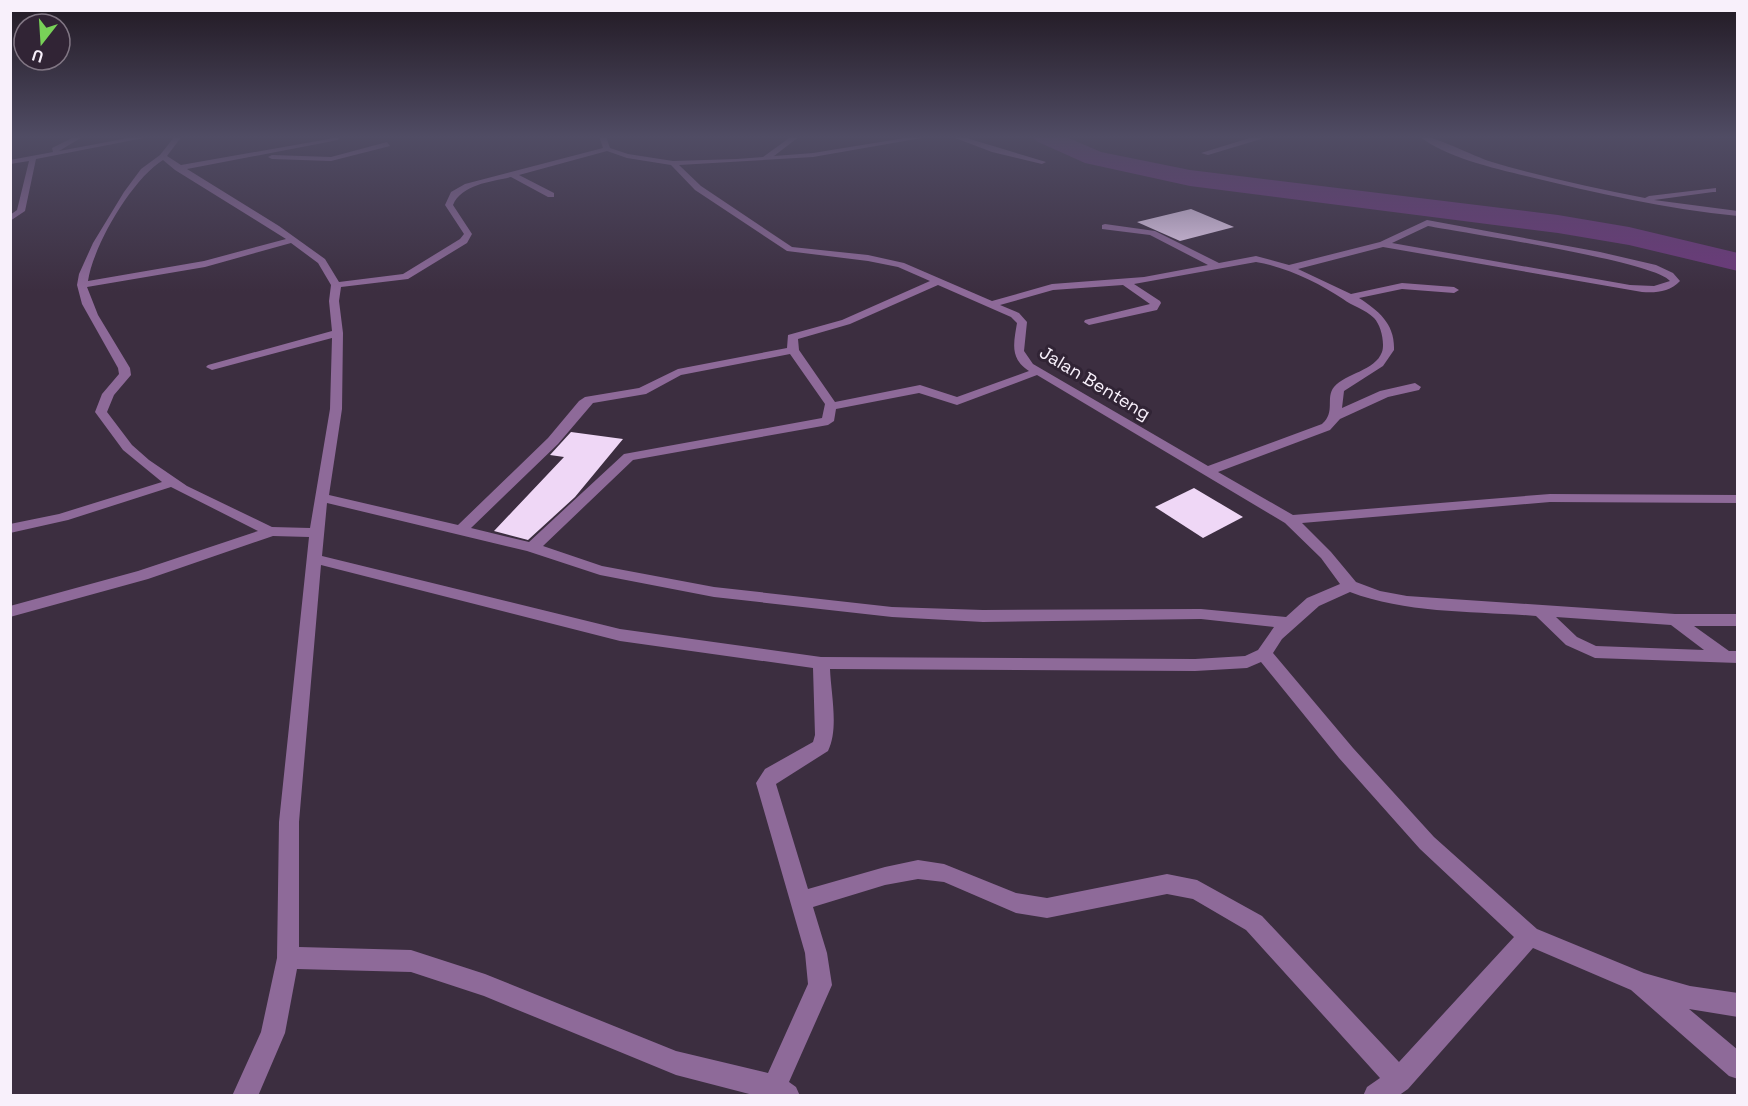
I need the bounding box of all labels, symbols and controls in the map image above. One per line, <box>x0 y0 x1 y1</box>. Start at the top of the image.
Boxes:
north arrow <box>12 12 72 72</box>
text: U <box>30 44 46 67</box>
street label: Jalan Benteng <box>1036 340 1155 425</box>

